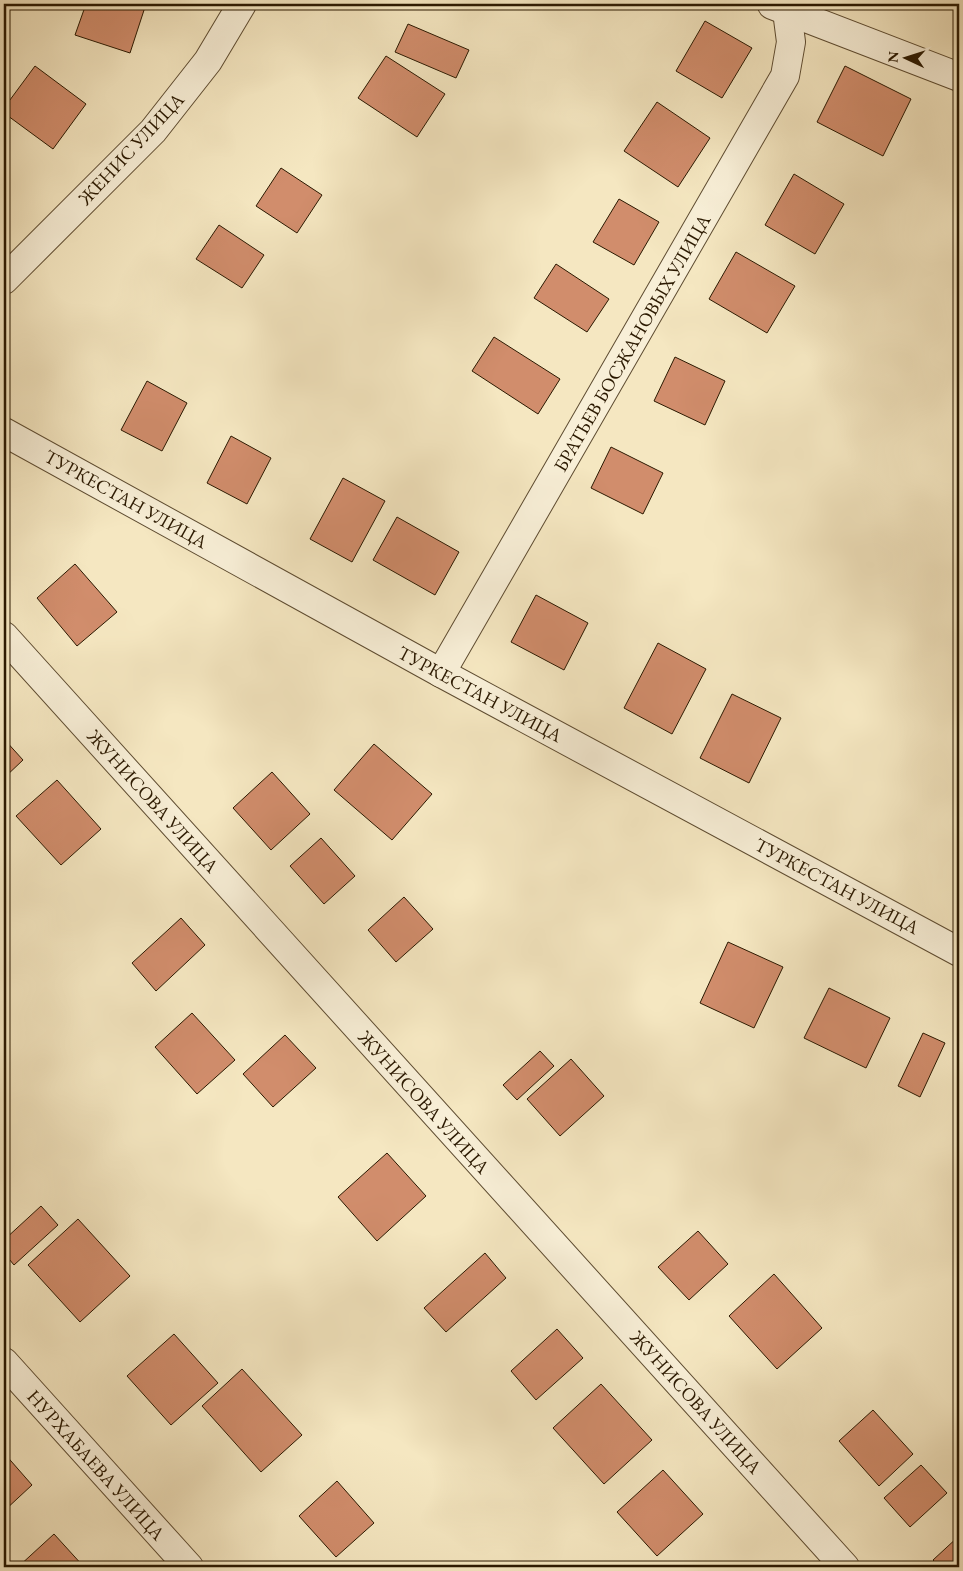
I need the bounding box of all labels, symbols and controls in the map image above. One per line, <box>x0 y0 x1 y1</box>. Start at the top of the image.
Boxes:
north arrow <box>880 32 930 82</box>
text: N <box>884 50 902 63</box>
street label: ЖЕНИС УЛИЦА <box>72 87 190 211</box>
street label: БРАТЬЕВ БОСЖАНОВЫХ УЛИЦА <box>548 209 717 476</box>
street label: ТУРКЕСТАН УЛИЦА <box>40 444 213 555</box>
street label: ТУРКЕСТАН УЛИЦА <box>393 640 567 748</box>
street label: ЖУНИСОВА УЛИЦА <box>81 723 225 879</box>
street label: ТУРКЕСТАН УЛИЦА <box>750 832 924 940</box>
street label: ЖУНИСОВА УЛИЦА <box>352 1024 496 1180</box>
street label: ЖУНИСОВА УЛИЦА <box>624 1324 768 1480</box>
street label: НУРХАБАЕВА УЛИЦА <box>22 1384 171 1546</box>

